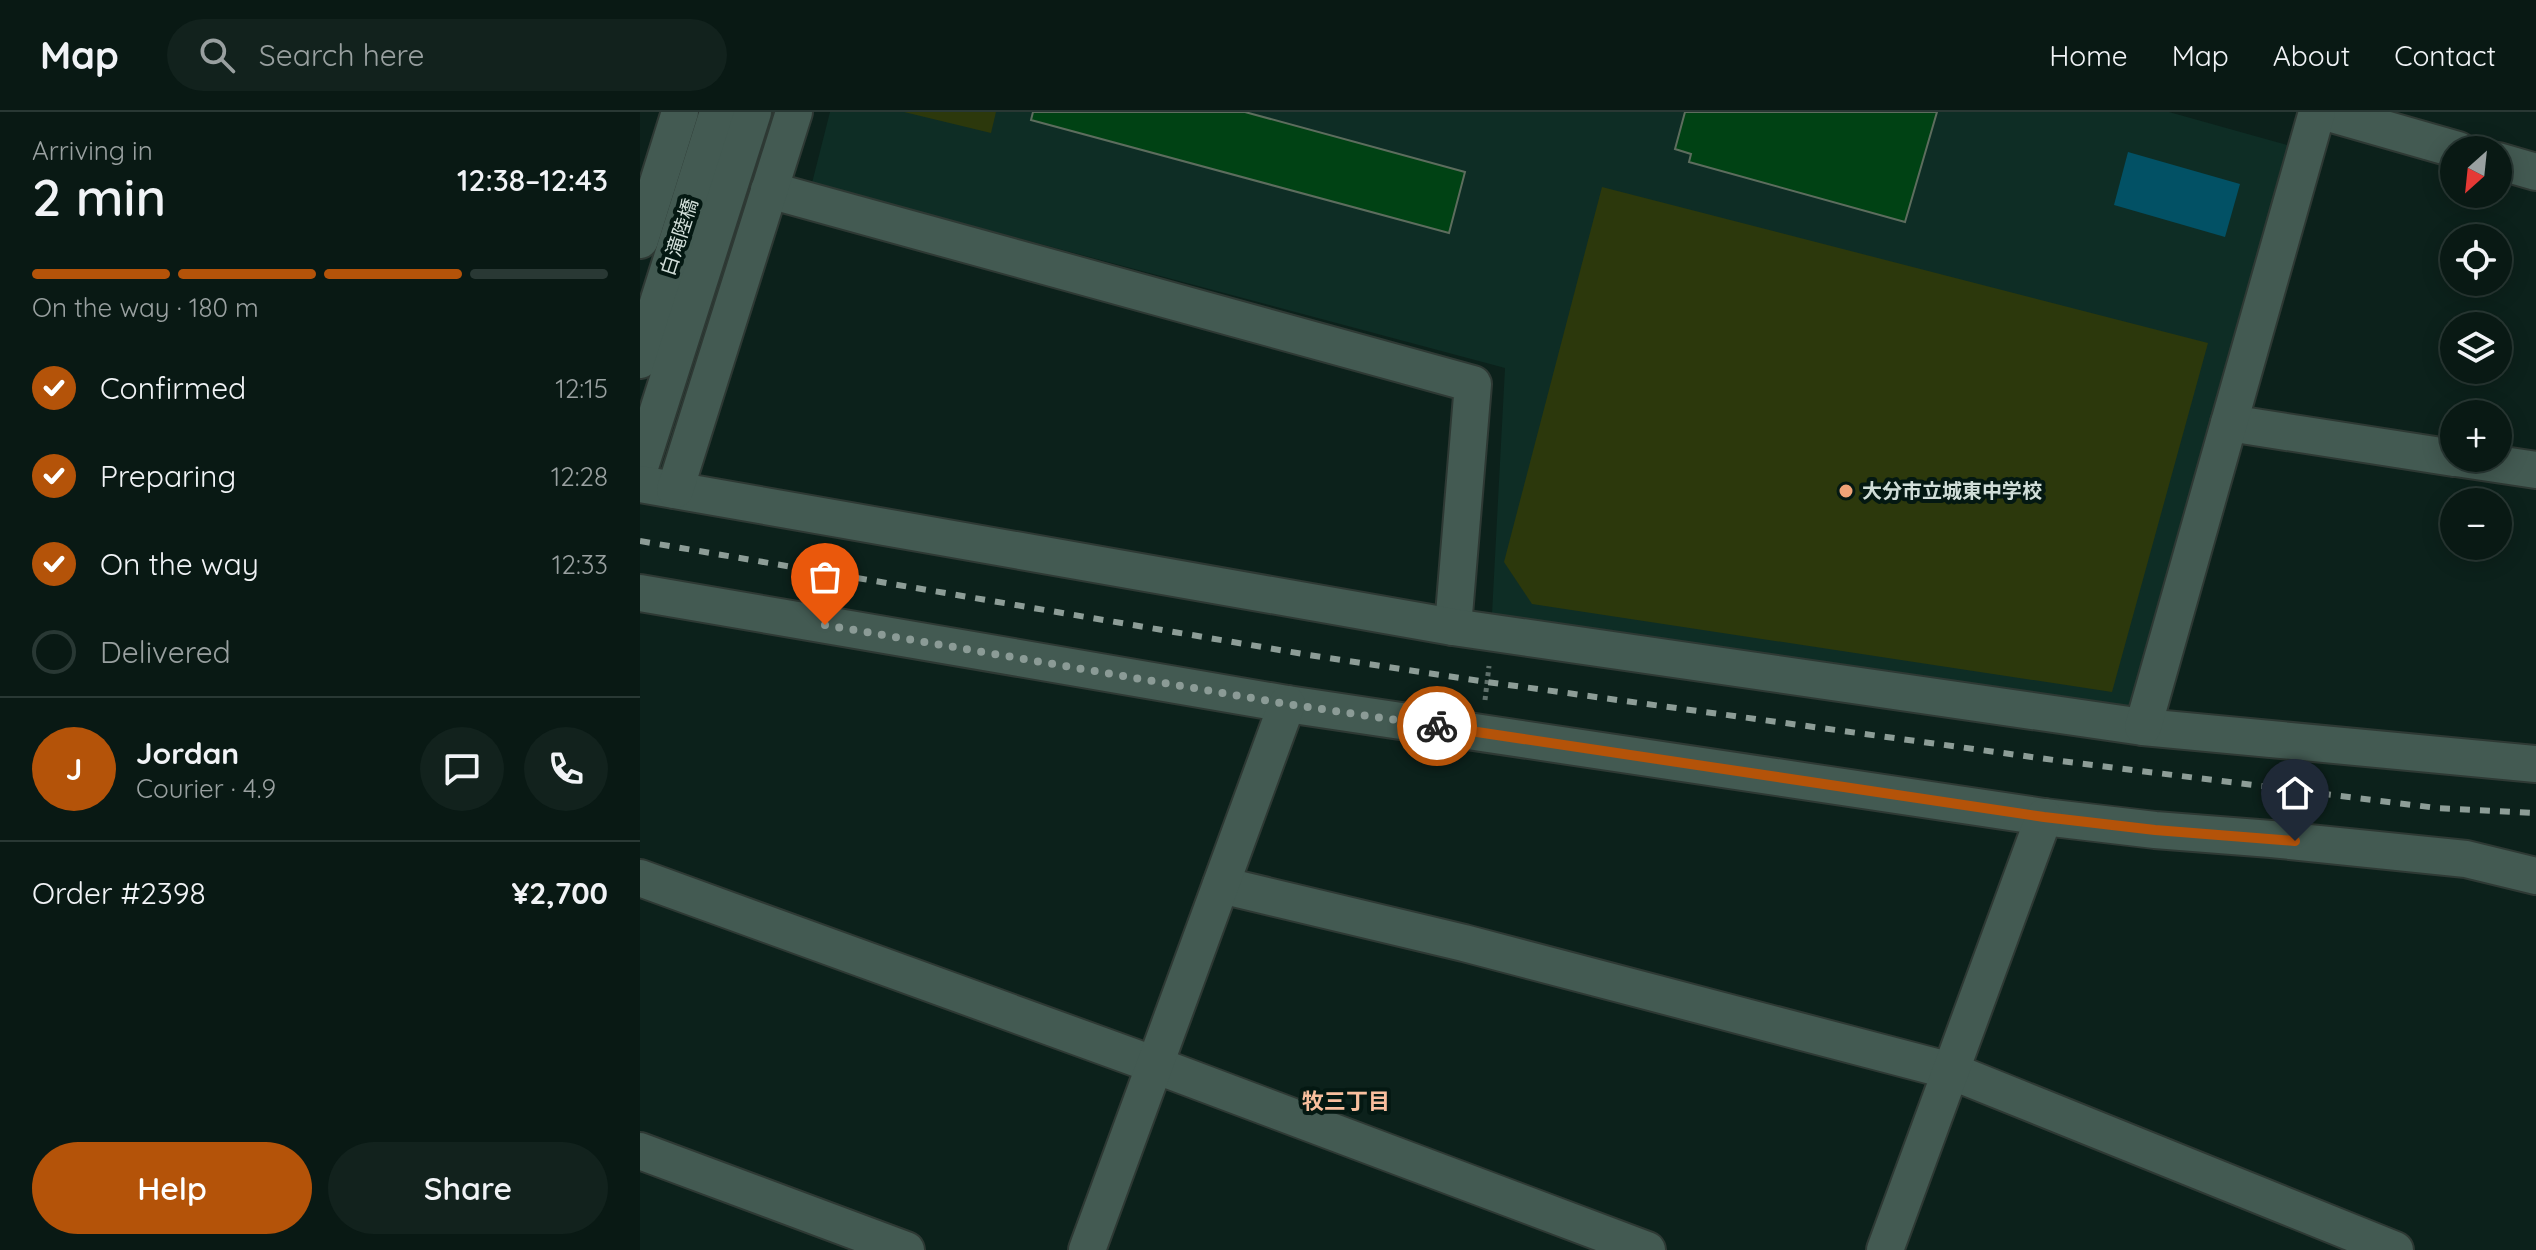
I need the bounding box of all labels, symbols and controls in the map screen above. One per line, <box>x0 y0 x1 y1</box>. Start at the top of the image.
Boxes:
search box <box>167 19 727 91</box>
text: Map <box>40 31 119 79</box>
icon: search <box>195 33 239 77</box>
text: Search here <box>259 36 424 74</box>
text: Home <box>2049 38 2128 73</box>
text: Map <box>2172 38 2229 73</box>
text: About <box>2273 38 2350 73</box>
text: Contact <box>2394 38 2496 73</box>
text: Arriving in <box>32 134 153 167</box>
north arrow <box>2440 136 2512 208</box>
map controls <box>2440 136 2512 560</box>
text: 12:38–12:43 <box>457 161 608 199</box>
text: 2 min <box>32 164 166 229</box>
street label: 白滝陸橋 <box>654 195 703 279</box>
button: locate <box>2440 224 2512 296</box>
text: On the way · 180 m <box>32 291 259 324</box>
button: layers <box>2440 312 2512 384</box>
icon: check <box>32 366 76 410</box>
text: Confirmed <box>100 369 246 407</box>
text: 12:15 <box>555 372 608 405</box>
button: + <box>2440 400 2512 472</box>
icon: check <box>32 454 76 498</box>
text: Preparing <box>100 457 236 495</box>
text: 12:28 <box>551 460 608 493</box>
place label: 大分市立城東中学校 <box>1862 478 2042 503</box>
marker: 大分市立城東中学校 <box>1837 482 1855 500</box>
button: − <box>2440 488 2512 560</box>
icon: check <box>32 542 76 586</box>
pin <box>791 543 859 625</box>
text: On the way <box>100 545 259 583</box>
text: 12:33 <box>552 548 608 581</box>
icon: bag <box>803 555 847 599</box>
text: Delivered <box>100 633 231 671</box>
courier <box>1397 686 1477 766</box>
icon: bike <box>1415 704 1459 748</box>
button: chat <box>420 727 504 811</box>
button: phone <box>524 727 608 811</box>
text: Jordan <box>136 734 239 772</box>
text: J <box>66 750 82 788</box>
pin <box>2261 759 2329 841</box>
icon: home <box>2273 771 2317 815</box>
text: Courier · 4.9 <box>136 772 276 805</box>
text: Order #2398 <box>32 874 206 912</box>
text: ¥2,700 <box>511 874 608 912</box>
district label: 牧三丁目 <box>1302 1087 1390 1115</box>
button: Help <box>32 1142 312 1234</box>
button: Share <box>328 1142 608 1234</box>

